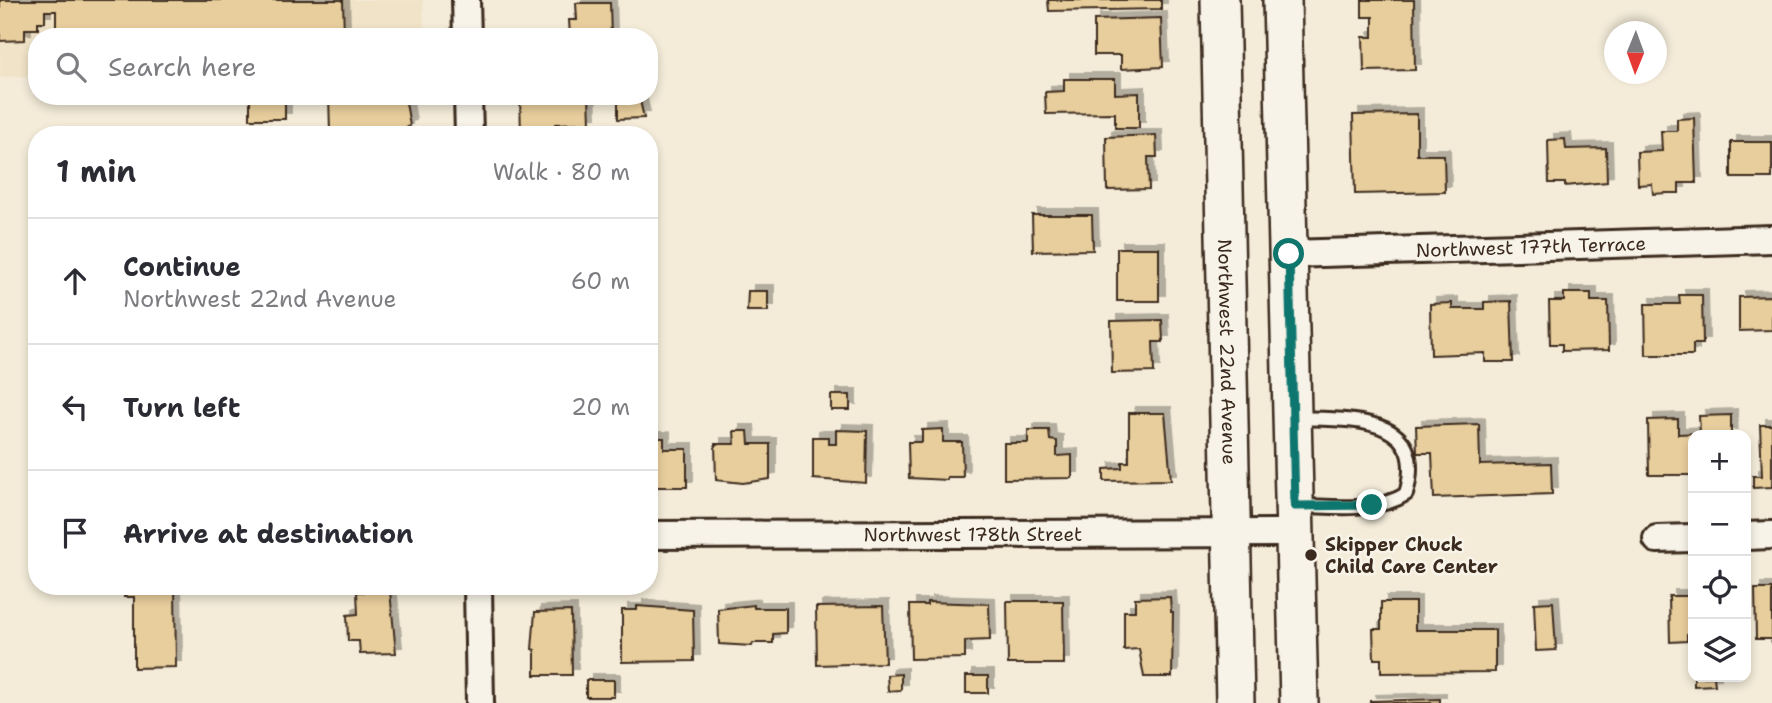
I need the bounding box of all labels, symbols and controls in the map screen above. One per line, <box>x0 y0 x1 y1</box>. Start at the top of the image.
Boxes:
north arrow <box>1604 21 1667 84</box>
search box <box>28 28 658 105</box>
icon: search <box>52 48 90 86</box>
text: Search here <box>108 49 257 84</box>
text: 1 min <box>56 151 136 192</box>
text: Walk · 80 m <box>493 157 630 187</box>
street label: Northwest 177th Terrace <box>1415 231 1646 263</box>
route start <box>1273 238 1304 269</box>
street label: Northwest 22nd Avenue <box>1212 239 1242 465</box>
text: Continue <box>123 249 241 284</box>
icon: ahead <box>56 262 94 300</box>
text: 60 m <box>571 266 630 296</box>
text: Northwest 22nd Avenue <box>123 284 397 314</box>
icon: left <box>56 388 94 426</box>
text: Turn left <box>123 390 240 425</box>
text: 20 m <box>571 392 630 422</box>
map controls <box>1688 430 1751 682</box>
button: + <box>1688 430 1751 493</box>
route end <box>1356 489 1387 520</box>
button: − <box>1688 493 1751 556</box>
icon: arrive <box>56 514 94 552</box>
text: Arrive at destination <box>123 516 413 551</box>
street label: Northwest 178th Street <box>864 522 1082 547</box>
place label: Skipper Chuck Child Care Center <box>1325 532 1498 579</box>
marker: Skipper Chuck Child Care Center <box>1303 547 1319 563</box>
button: locate <box>1688 556 1751 619</box>
button: layers <box>1688 619 1751 682</box>

